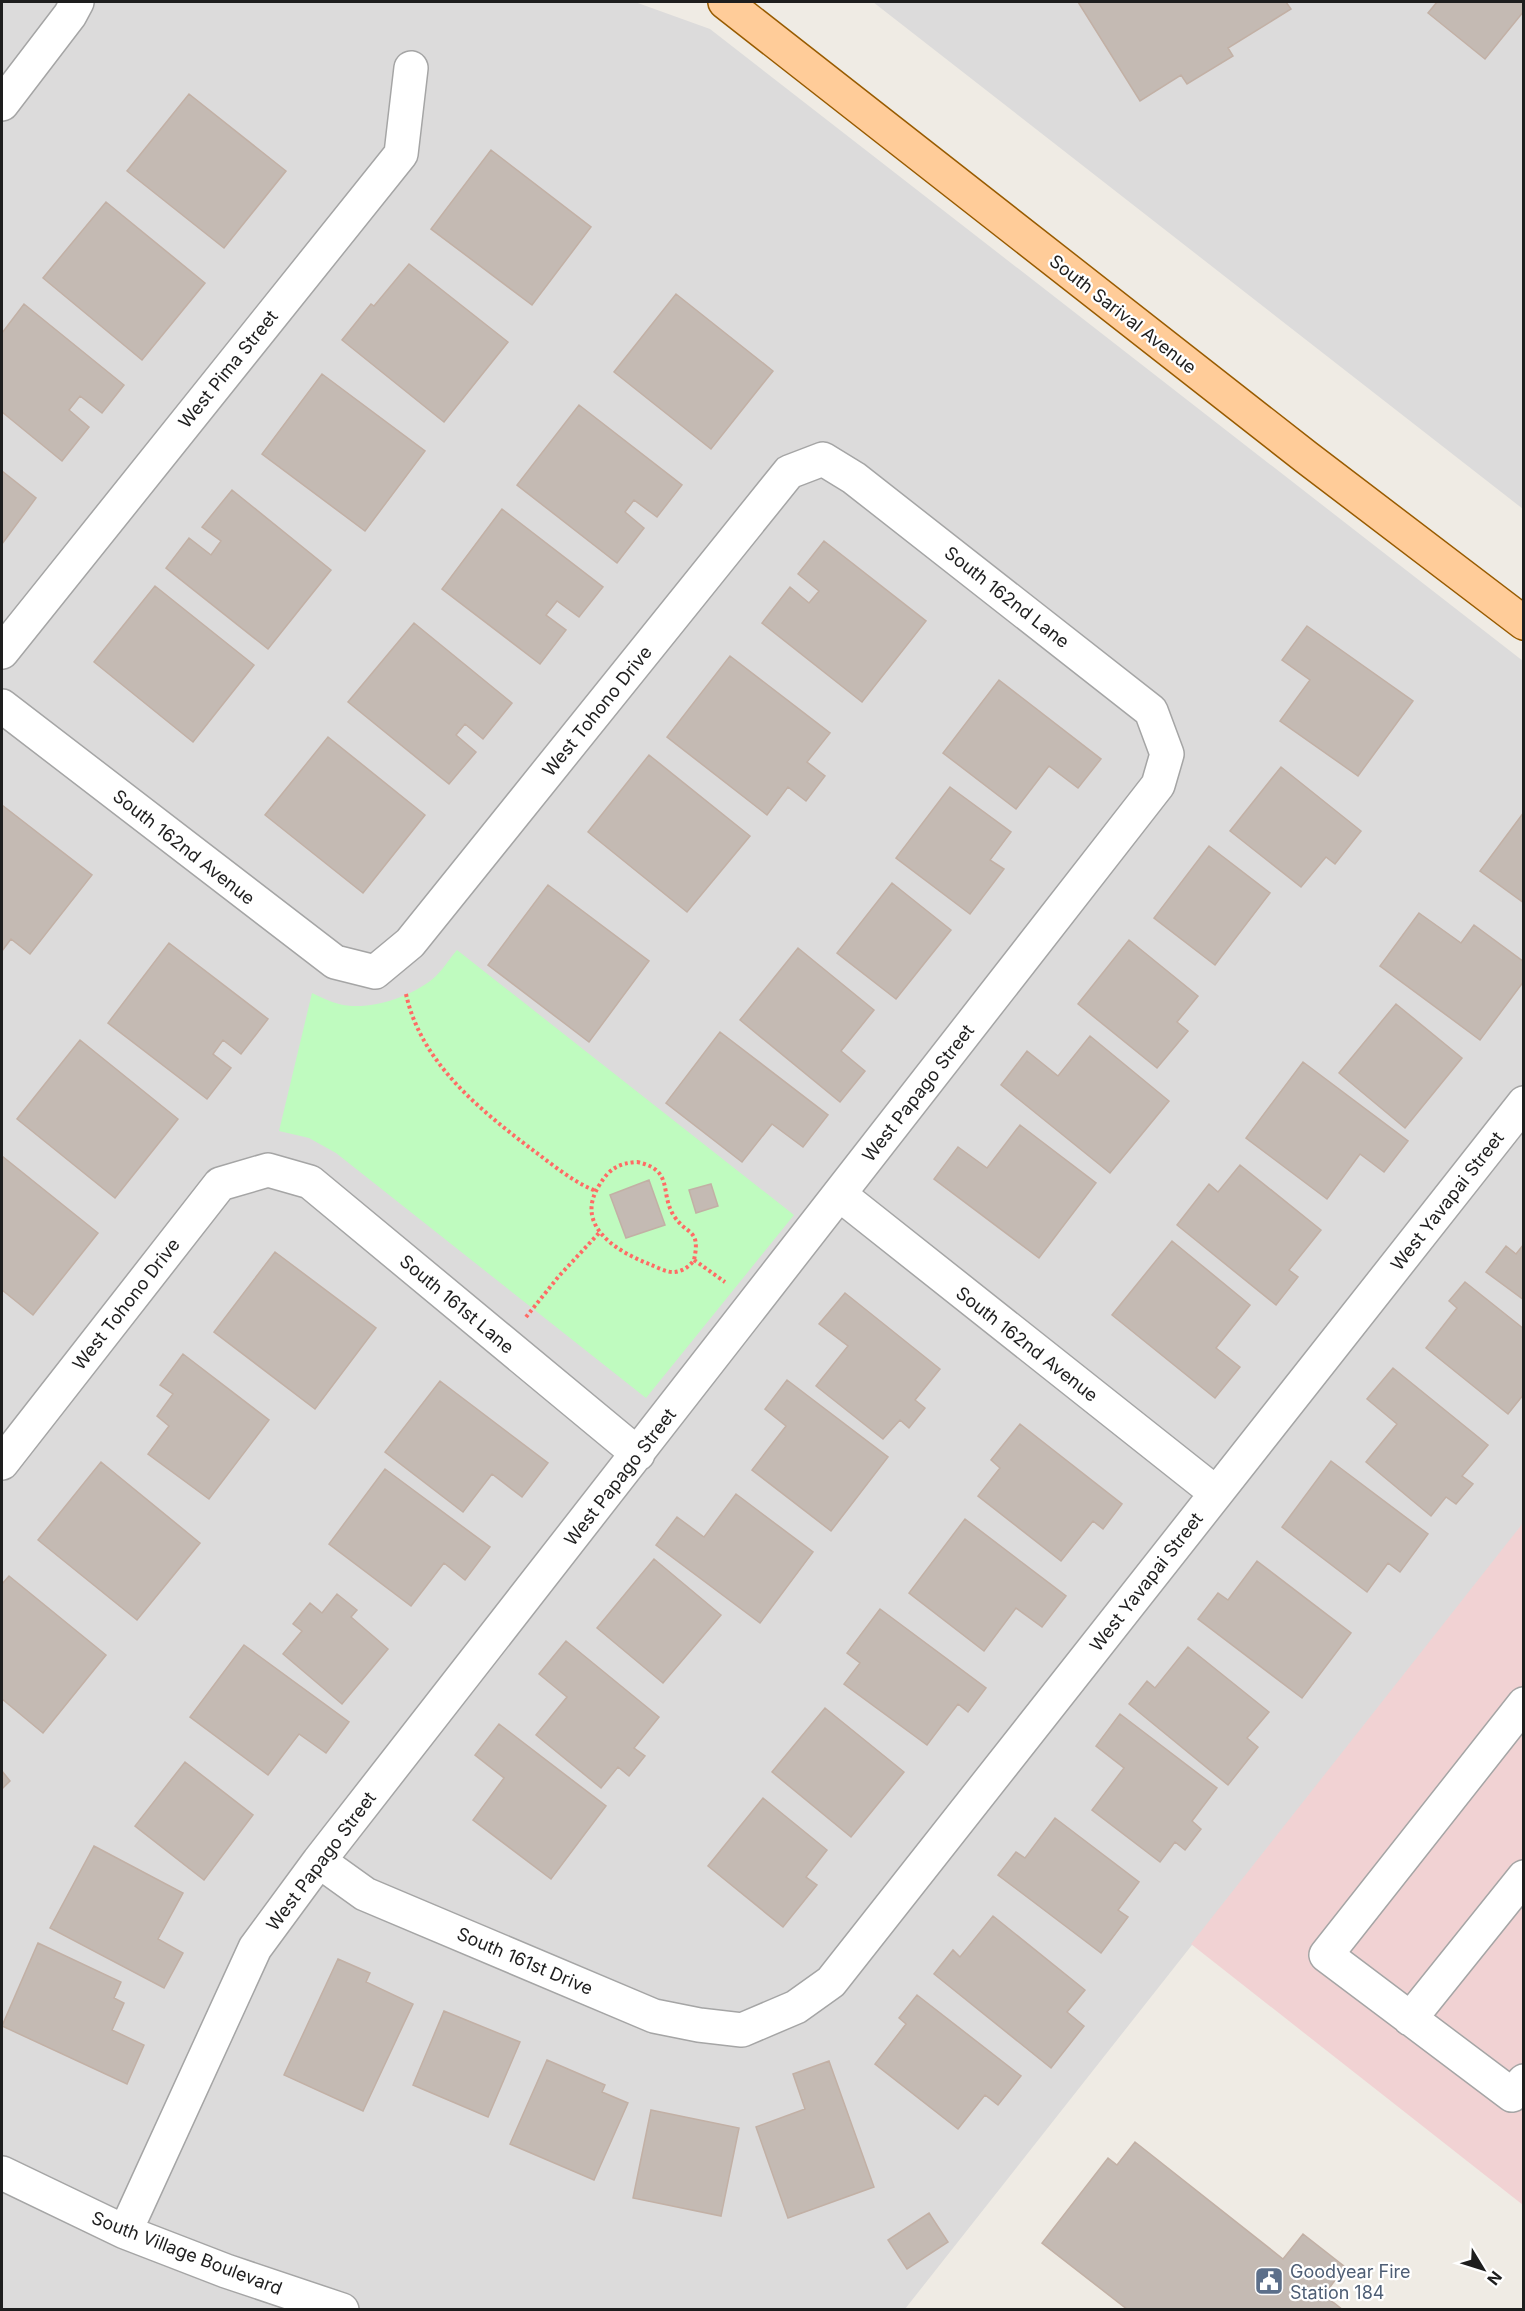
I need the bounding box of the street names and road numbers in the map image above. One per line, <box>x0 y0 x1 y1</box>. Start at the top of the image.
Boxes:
street label: South Sarival Avenue <box>1045 250 1201 378</box>
street label: West Pima Street <box>174 306 282 432</box>
street label: South 162nd Lane <box>941 542 1073 652</box>
street label: West Tohono Drive <box>538 642 656 780</box>
street label: South 162nd Avenue <box>109 785 259 909</box>
street label: West Papago Street <box>858 1020 978 1166</box>
street label: West Yavapai Street <box>1386 1127 1508 1275</box>
street label: West Tohono Drive <box>68 1234 184 1374</box>
street label: South 161st Lane <box>396 1250 518 1358</box>
street label: South 162nd Avenue <box>952 1282 1102 1406</box>
street label: West Papago Street <box>560 1404 680 1550</box>
street label: West Yavapai Street <box>1085 1508 1207 1656</box>
street label: West Papago Street <box>262 1787 380 1935</box>
street label: South 161st Drive <box>454 1923 596 1999</box>
street label: South Village Boulevard <box>89 2207 285 2299</box>

